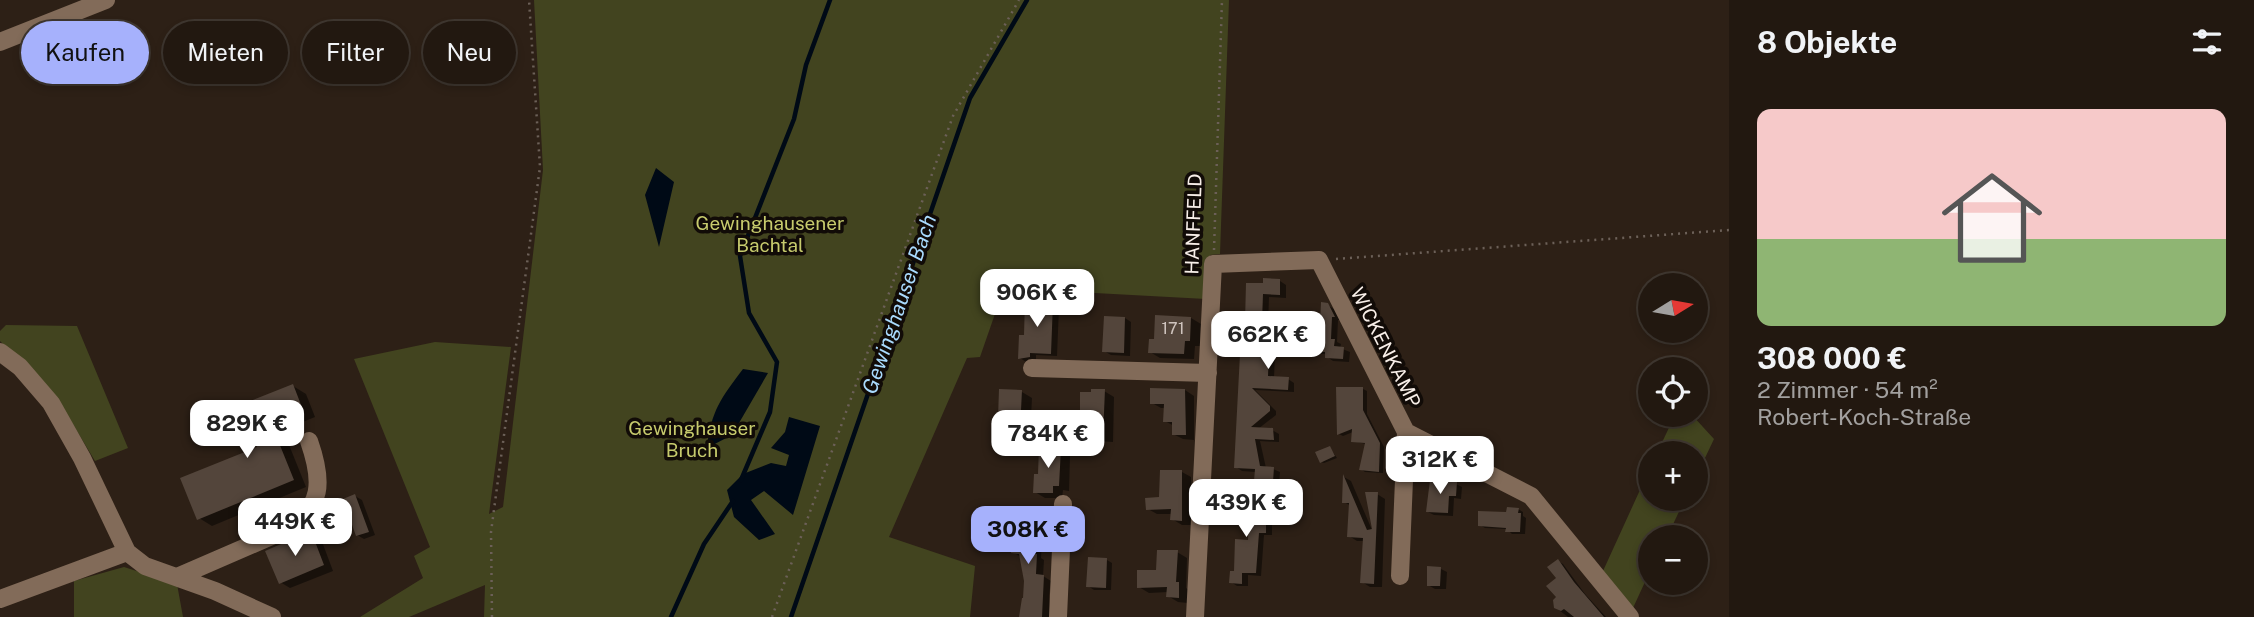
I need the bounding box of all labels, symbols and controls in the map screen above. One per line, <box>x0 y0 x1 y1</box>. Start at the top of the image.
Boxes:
chip: Kaufen <box>21 21 149 84</box>
chip: Mieten <box>163 21 288 84</box>
chip: Filter <box>302 21 409 84</box>
chip: Neu <box>423 21 516 84</box>
icon: filters <box>2188 23 2226 61</box>
text: 8 Objekte <box>1757 24 1897 60</box>
icon: home <box>1929 155 2055 281</box>
street label: HANFFELD <box>1180 173 1206 275</box>
water label: Gewinghauser Bach <box>857 211 941 397</box>
park label: Gewinghausener Bachtal <box>696 212 845 256</box>
pin: 906K € <box>980 270 1094 329</box>
north arrow <box>1638 273 1708 343</box>
map controls <box>1638 273 1708 595</box>
text: 906K € <box>996 278 1078 305</box>
street label: WICKENKAMP <box>1346 283 1426 411</box>
pin: 662K € <box>1211 312 1325 371</box>
house number: 171 <box>1162 319 1184 338</box>
text: 662K € <box>1227 320 1309 347</box>
text: 308 000 € <box>1757 340 1907 376</box>
button: locate <box>1638 357 1708 427</box>
text: 2 Zimmer · 54 m² <box>1757 376 1938 403</box>
pin: 829K € <box>190 400 304 460</box>
text: Robert-Koch-Straße <box>1757 403 1971 430</box>
text: 829K € <box>206 409 288 436</box>
pin: 784K € <box>991 410 1105 470</box>
park label: Gewinghauser Bruch <box>628 417 756 461</box>
text: 784K € <box>1007 419 1089 446</box>
pin: 312K € <box>1383 436 1497 496</box>
button: + <box>1638 441 1708 511</box>
text: 312K € <box>1402 445 1478 472</box>
pin: 439K € <box>1189 480 1303 539</box>
text: 439K € <box>1205 488 1287 515</box>
pin: 449K € <box>238 498 352 558</box>
pin: 308K € <box>971 506 1085 566</box>
text: 449K € <box>254 507 336 534</box>
text: 308K € <box>987 515 1069 542</box>
button: − <box>1638 525 1708 595</box>

